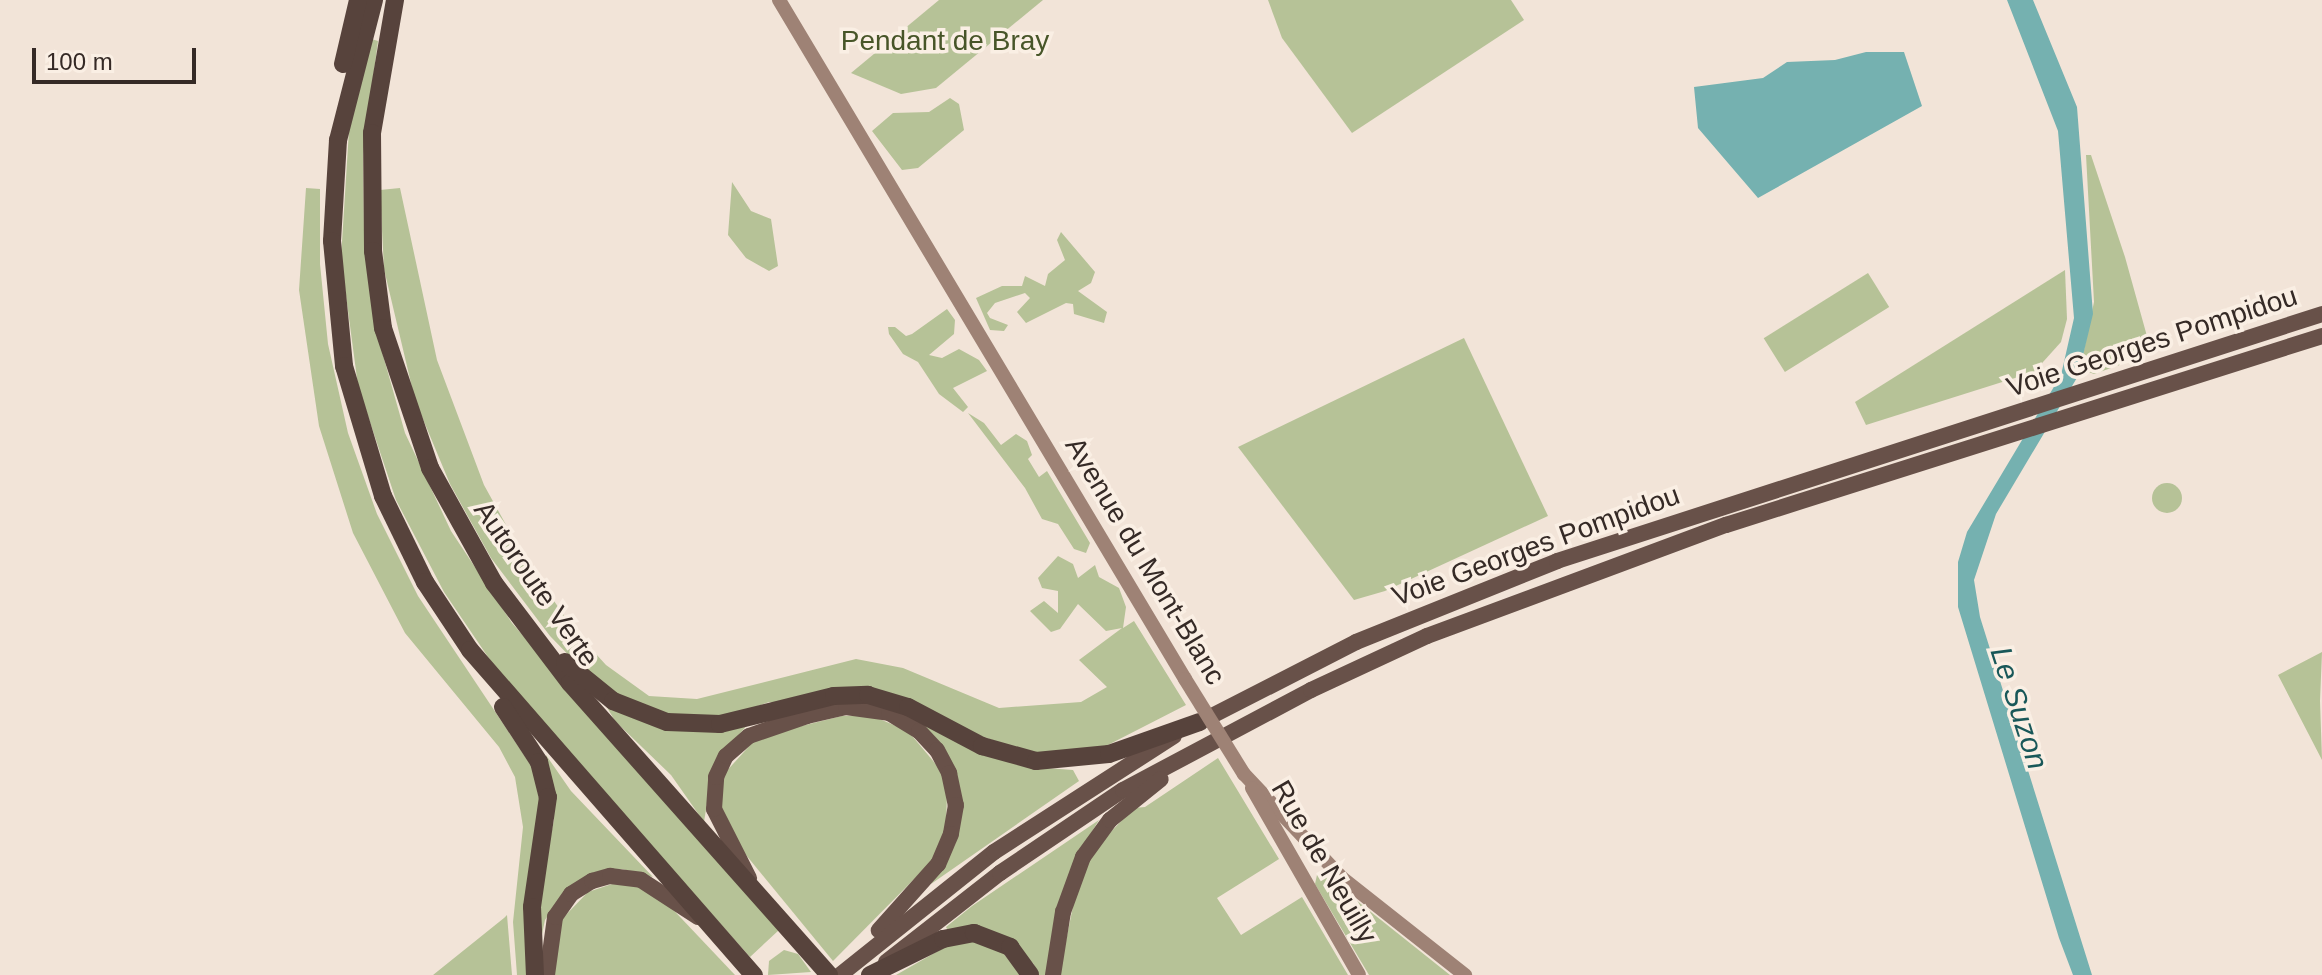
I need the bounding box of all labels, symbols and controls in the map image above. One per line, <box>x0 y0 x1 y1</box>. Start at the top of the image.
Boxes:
park label: Pendant de Bray <box>841 24 1049 58</box>
scale bar <box>36 32 200 82</box>
text: 100 m <box>46 48 113 75</box>
street label: Voie Georges Pompidou <box>2002 279 2302 405</box>
street label: Avenue du Mont-Blanc <box>1058 431 1232 691</box>
street label: Voie Georges Pompidou <box>1388 478 1684 614</box>
street label: Autoroute Verte <box>466 495 606 673</box>
water label: Le Suzon <box>1982 642 2056 774</box>
street label: Rue de Neuilly <box>1264 775 1384 949</box>

